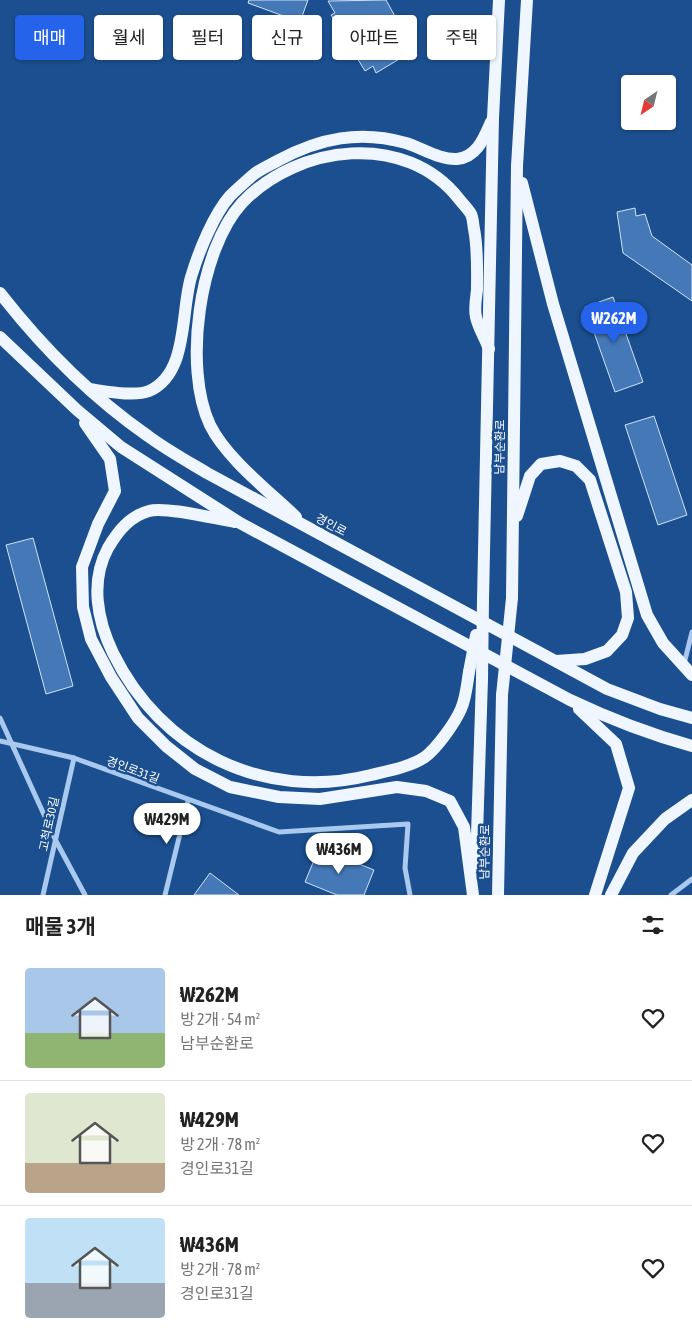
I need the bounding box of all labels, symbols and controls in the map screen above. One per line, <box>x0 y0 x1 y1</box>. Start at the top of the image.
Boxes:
chip: 매매 <box>15 15 84 60</box>
chip: 월세 <box>94 15 163 60</box>
chip: 필터 <box>173 15 242 60</box>
chip: 신규 <box>252 15 322 60</box>
chip: 아파트 <box>332 15 417 60</box>
chip: 주택 <box>427 15 496 60</box>
north arrow <box>621 75 676 130</box>
map controls <box>621 75 676 130</box>
pin: ₩262M <box>579 302 649 344</box>
text: ₩262M <box>592 309 636 327</box>
street label: 남부순환로 <box>493 419 507 475</box>
street label: 경인로 <box>313 511 349 539</box>
street label: 경인로31길 <box>105 754 161 786</box>
street label: 고척로30길 <box>36 795 62 853</box>
pin: ₩429M <box>132 802 202 845</box>
text: ₩429M <box>145 810 189 828</box>
street label: 남부순환로 <box>478 824 492 880</box>
pin: ₩436M <box>304 832 374 875</box>
text: ₩436M <box>317 840 361 858</box>
icon: filters <box>639 911 667 939</box>
text: 매물 3개 <box>25 914 96 938</box>
text: ₩262M <box>180 982 239 1006</box>
icon: home <box>65 988 125 1048</box>
icon: heart <box>639 1004 667 1032</box>
text: 방 2개 · 54 m² <box>180 1010 260 1028</box>
text: 남부순환로 <box>180 1034 254 1052</box>
text: ₩429M <box>180 1107 239 1131</box>
icon: home <box>65 1113 125 1173</box>
icon: heart <box>639 1129 667 1157</box>
text: 방 2개 · 78 m² <box>180 1135 260 1153</box>
text: 경인로31길 <box>180 1159 254 1177</box>
text: ₩436M <box>180 1232 239 1256</box>
icon: home <box>65 1238 125 1298</box>
icon: heart <box>639 1254 667 1282</box>
text: 방 2개 · 78 m² <box>180 1260 260 1278</box>
text: 경인로31길 <box>180 1284 254 1302</box>

